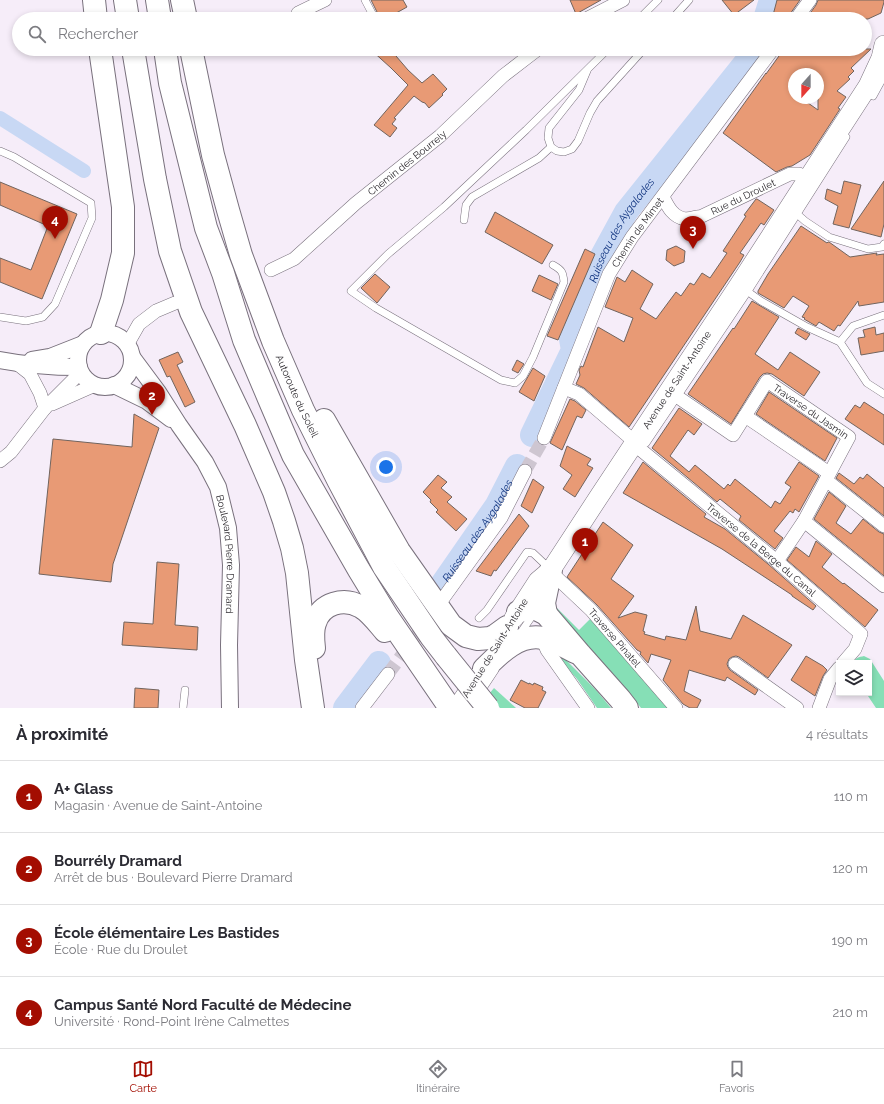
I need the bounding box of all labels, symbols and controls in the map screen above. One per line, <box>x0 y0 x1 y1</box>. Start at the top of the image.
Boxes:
search box <box>12 12 872 56</box>
icon: search <box>26 23 48 45</box>
text: Rechercher <box>58 25 138 43</box>
north arrow <box>788 68 824 104</box>
street label: Chemin des Bourrely <box>365 127 449 197</box>
water label: Ruisseau des Aygalades <box>586 176 657 284</box>
street label: Rue du Droulet <box>709 176 777 217</box>
street label: Chemin de Mimet <box>609 195 666 269</box>
pin: 4 <box>42 206 68 239</box>
pin: 3 <box>680 216 706 249</box>
street label: Avenue de Saint-Antoine <box>640 329 713 431</box>
street label: Autoroute du Soleil <box>274 353 321 439</box>
pin: 2 <box>139 382 165 415</box>
street label: Traverse du Jasmin <box>772 382 851 441</box>
your location <box>376 457 396 477</box>
water label: Ruisseau des Aygalades <box>439 477 515 584</box>
street label: Boulevard Pierre Dramard <box>215 493 237 614</box>
street label: Traverse de la Berge du Canal <box>705 501 818 598</box>
pin: 1 <box>572 528 598 561</box>
street label: Avenue de Saint-Antoine <box>460 596 530 700</box>
street label: Traverse Pinatel <box>587 606 643 669</box>
map controls <box>836 660 872 696</box>
button: layers <box>836 660 872 696</box>
text: À proximité <box>16 724 108 744</box>
text: 4 résultats <box>806 727 868 742</box>
text: A+ Glass <box>54 780 113 798</box>
text: 1 <box>26 789 32 804</box>
text: 110 m <box>834 789 868 804</box>
text: Magasin · Avenue de Saint-Antoine <box>54 798 262 813</box>
text: Bourrély Dramard <box>54 852 182 870</box>
text: 2 <box>25 861 33 876</box>
text: 120 m <box>832 861 868 876</box>
text: Arrêt de bus · Boulevard Pierre Dramard <box>54 870 293 885</box>
text: École élémentaire Les Bastides <box>54 924 279 942</box>
text: 3 <box>25 933 33 948</box>
text: 190 m <box>832 933 868 948</box>
text: École · Rue du Droulet <box>54 942 188 957</box>
text: Campus Santé Nord Faculté de Médecine <box>54 996 351 1014</box>
text: 4 <box>25 1005 33 1020</box>
text: 210 m <box>832 1005 868 1020</box>
text: Université · Rond-Point Irène Calmettes <box>54 1014 289 1029</box>
tab: Carte <box>130 1058 157 1095</box>
tab: Itinéraire <box>416 1058 460 1095</box>
tab: Favoris <box>719 1058 754 1095</box>

